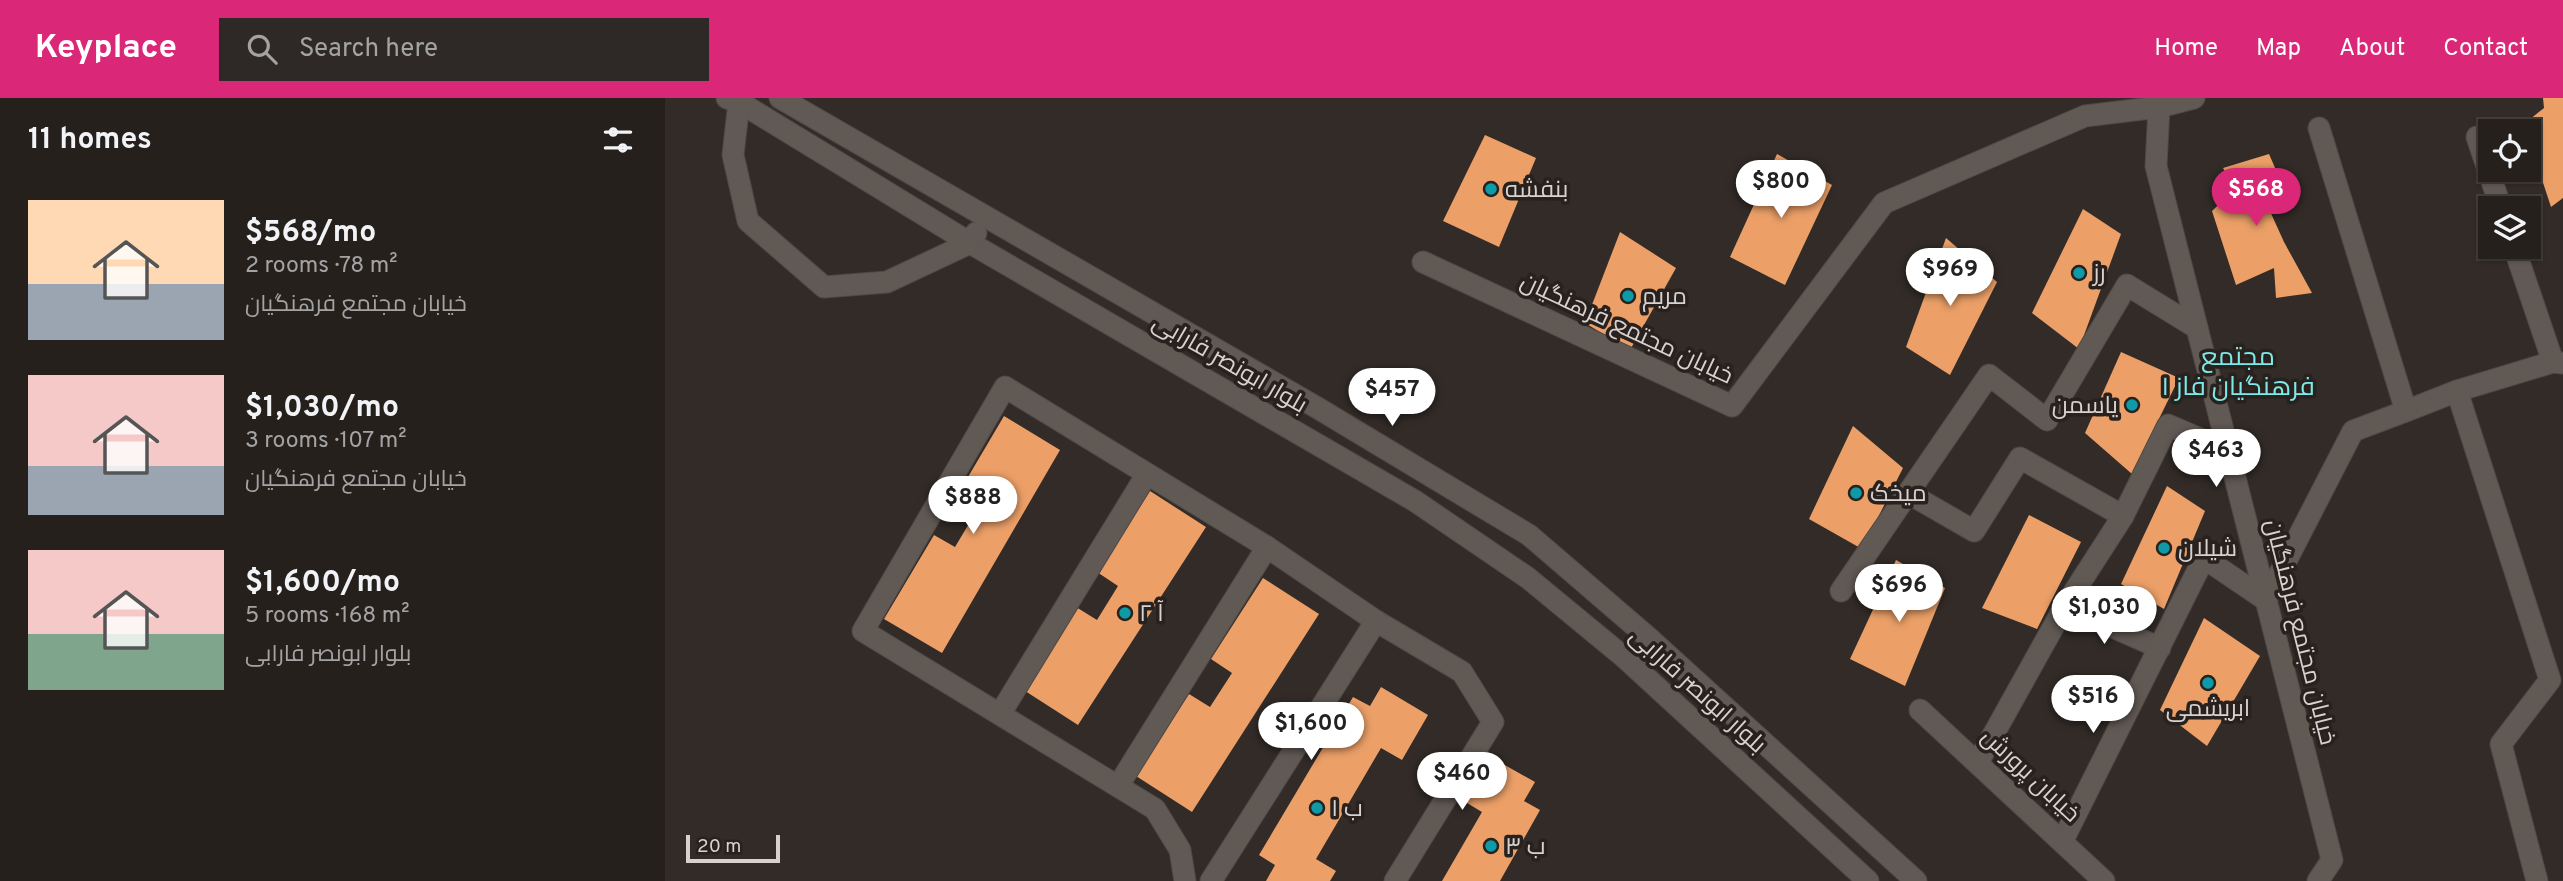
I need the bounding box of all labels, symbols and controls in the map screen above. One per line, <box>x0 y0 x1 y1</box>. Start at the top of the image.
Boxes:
search box <box>219 18 709 81</box>
text: Keyplace <box>35 28 177 70</box>
icon: search <box>243 30 281 68</box>
text: Search here <box>299 33 438 66</box>
text: Home <box>2154 34 2218 64</box>
text: Map <box>2256 34 2301 64</box>
text: About <box>2339 34 2405 64</box>
text: Contact <box>2443 34 2528 64</box>
map controls <box>2478 119 2541 259</box>
button: locate <box>2478 119 2541 182</box>
icon: filters <box>599 121 637 159</box>
text: 11 homes <box>28 122 152 159</box>
pin: $800 <box>1740 160 1822 220</box>
text: $800 <box>1752 168 1810 197</box>
pin: $568 <box>2215 169 2297 228</box>
place label: بنفشه <box>1505 176 1568 206</box>
text: $568 <box>2228 176 2284 205</box>
marker: بنفشه <box>1483 181 1499 197</box>
button: layers <box>2478 196 2541 259</box>
text: $568/mo <box>245 215 376 252</box>
icon: home <box>84 228 168 312</box>
pin: $969 <box>1909 248 1991 308</box>
text: 2 rooms · 78 m² <box>245 252 398 281</box>
text: $969 <box>1922 256 1978 285</box>
place label: رز <box>2091 260 2106 290</box>
marker: رز <box>2071 265 2087 281</box>
street label: خیابان مجتمع فرهنگیان <box>1515 267 1737 392</box>
place label: مریم <box>1642 283 1687 313</box>
marker: مریم <box>1620 288 1636 304</box>
text: خیابان مجتمع فرهنگیان <box>245 291 467 320</box>
street label: بلوار ابونصر فارابی <box>1146 308 1312 421</box>
district label: مجتمع فرهنگیان فاز ۱ <box>2161 342 2315 405</box>
pin: $457 <box>1351 368 1433 428</box>
text: $457 <box>1364 376 1420 405</box>
text: $1,030/mo <box>245 390 399 427</box>
place label: یاسمن <box>2052 392 2119 422</box>
marker: یاسمن <box>2124 397 2140 413</box>
icon: home <box>84 403 168 487</box>
text: 3 rooms · 107 m² <box>245 427 407 456</box>
pin: $463 <box>2175 430 2257 489</box>
text: $463 <box>2188 437 2244 466</box>
text: خیابان مجتمع فرهنگیان <box>245 466 467 495</box>
pin: $888 <box>932 476 1014 536</box>
place label: میخک <box>1870 480 1927 510</box>
text: $888 <box>944 484 1002 513</box>
marker: میخک <box>1848 485 1864 501</box>
street label: خیابان مجتمع فرهنگیان <box>2256 517 2342 748</box>
place label: شیلان <box>2178 535 2237 565</box>
marker: شیلان <box>2156 540 2172 556</box>
pin: $696 <box>1858 564 1940 624</box>
text: $1,600/mo <box>245 565 400 602</box>
text: $696 <box>1871 572 1927 601</box>
icon: home <box>84 578 168 662</box>
pin: $1,030 <box>2047 587 2161 646</box>
text: $1,030 <box>2068 594 2140 623</box>
place label: آ ۲ <box>1139 600 1164 630</box>
text: 5 rooms · 168 m² <box>245 602 410 631</box>
marker: آ ۲ <box>1117 605 1133 621</box>
street label: بلوار ابونصر فارابی <box>1622 622 1771 761</box>
text: بلوار ابونصر فارابی <box>245 641 412 670</box>
marker: ابریشمی <box>2200 675 2216 691</box>
pin: $516 <box>2052 676 2134 735</box>
text: $516 <box>2067 683 2119 712</box>
place label: ابریشمی <box>2166 695 2250 725</box>
pin: $1,600 <box>1254 702 1368 762</box>
text: $1,600 <box>1274 710 1348 739</box>
street label: خیابان پرورش <box>1974 723 2085 830</box>
pin: $460 <box>1421 752 1503 812</box>
text: $460 <box>1433 760 1491 789</box>
place label: ب ۱ <box>1331 795 1363 825</box>
marker: ب ۱ <box>1309 800 1325 816</box>
scale bar <box>686 832 781 864</box>
place label: ب ۳ <box>1505 833 1546 863</box>
text: 20 m <box>697 835 741 859</box>
marker: ب ۳ <box>1483 838 1499 854</box>

